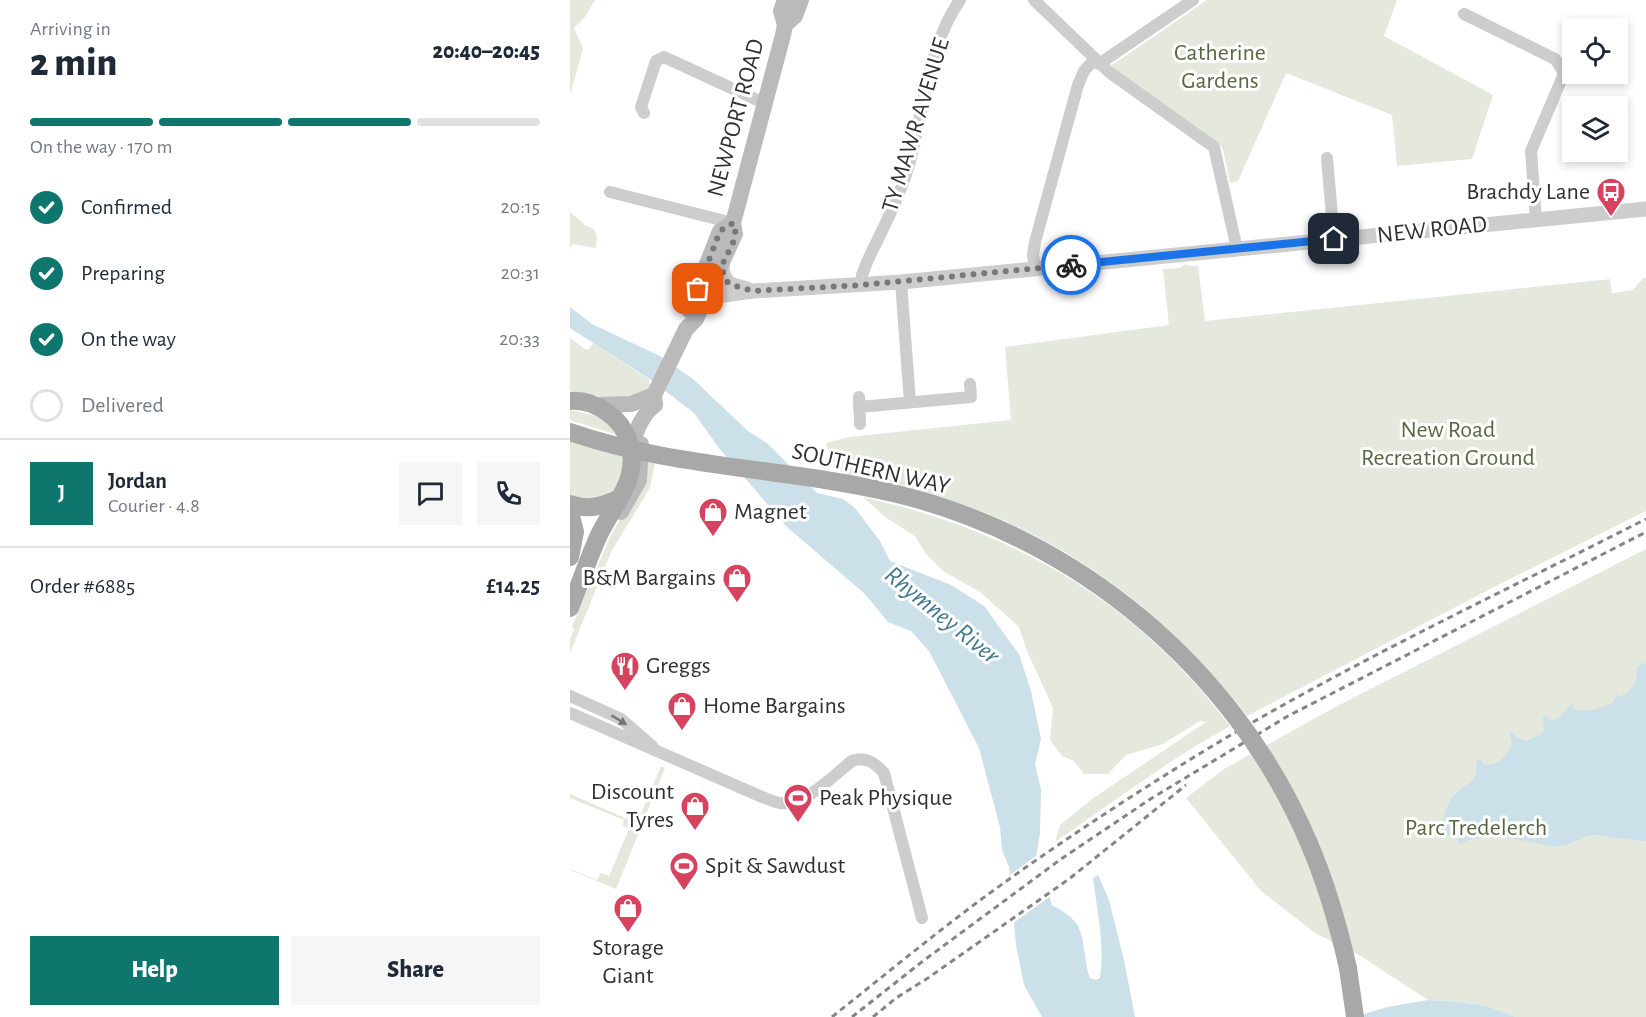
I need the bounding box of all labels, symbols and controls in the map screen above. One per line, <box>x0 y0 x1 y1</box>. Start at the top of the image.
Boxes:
map controls <box>1562 18 1628 162</box>
button: locate <box>1562 18 1628 84</box>
text: Arriving in <box>30 19 111 39</box>
street label: TY MAWR AVENUE <box>878 35 954 215</box>
street label: NEWPORT ROAD <box>703 36 769 200</box>
text: 20:40–20:45 <box>432 40 540 62</box>
park label: Catherine Gardens <box>1174 41 1266 93</box>
text: 2 min <box>30 44 117 83</box>
button: layers <box>1562 96 1628 162</box>
text: On the way · 170 m <box>30 137 173 157</box>
bus stop icon: Brachdy Lane <box>1595 176 1627 218</box>
place label: Brachdy Lane <box>1466 180 1590 204</box>
icon: check <box>30 191 63 224</box>
text: Confirmed <box>81 196 172 218</box>
text: 20:15 <box>501 197 540 217</box>
street label: NEW ROAD <box>1376 212 1488 248</box>
pin <box>1308 213 1359 264</box>
icon: home <box>1317 222 1350 255</box>
courier <box>1041 235 1101 295</box>
icon: bike <box>1055 249 1088 282</box>
icon: check <box>30 257 63 290</box>
text: Preparing <box>81 262 165 284</box>
text: 20:31 <box>501 263 540 283</box>
pin <box>672 263 723 314</box>
icon: bag <box>681 272 714 305</box>
icon: check <box>30 323 63 356</box>
text: On the way <box>81 328 176 350</box>
text: 20:33 <box>499 329 540 349</box>
text: Delivered <box>81 394 164 416</box>
park label: New Road Recreation Ground <box>1361 418 1535 470</box>
street label: SOUTHERN WAY <box>790 439 953 499</box>
button: chat <box>399 462 462 525</box>
button: phone <box>477 462 540 525</box>
text: Jordan <box>108 470 167 492</box>
text: J <box>58 482 65 504</box>
text: Courier · 4.8 <box>108 496 200 516</box>
shop icon: Magnet <box>697 496 729 538</box>
place label: Magnet <box>734 500 807 524</box>
water label: Rhymney River <box>880 561 1005 670</box>
shop icon: B&M Bargains <box>721 562 753 604</box>
place label: B&M Bargains <box>583 566 716 590</box>
text: Order #6885 <box>30 575 135 597</box>
text: £14.25 <box>486 575 540 597</box>
restaurant icon: Greggs <box>609 650 641 692</box>
place label: Greggs <box>646 654 711 678</box>
shop icon: Home Bargains <box>666 690 698 732</box>
place label: Home Bargains <box>703 694 846 718</box>
one-way arrow <box>611 715 627 726</box>
place label: Discount Tyres <box>591 780 674 832</box>
sports icon: Peak Physique <box>782 782 814 824</box>
place label: Peak Physique <box>819 786 953 810</box>
shop icon: Discount Tyres <box>679 790 711 832</box>
park label: Parc Tredelerch <box>1405 816 1547 840</box>
sports icon: Spit & Sawdust <box>668 850 700 892</box>
place label: Spit & Sawdust <box>705 854 846 878</box>
shop icon: Storage Giant <box>612 892 644 934</box>
button: Help <box>30 936 279 1005</box>
button: Share <box>291 936 540 1005</box>
place label: Storage Giant <box>592 936 664 988</box>

